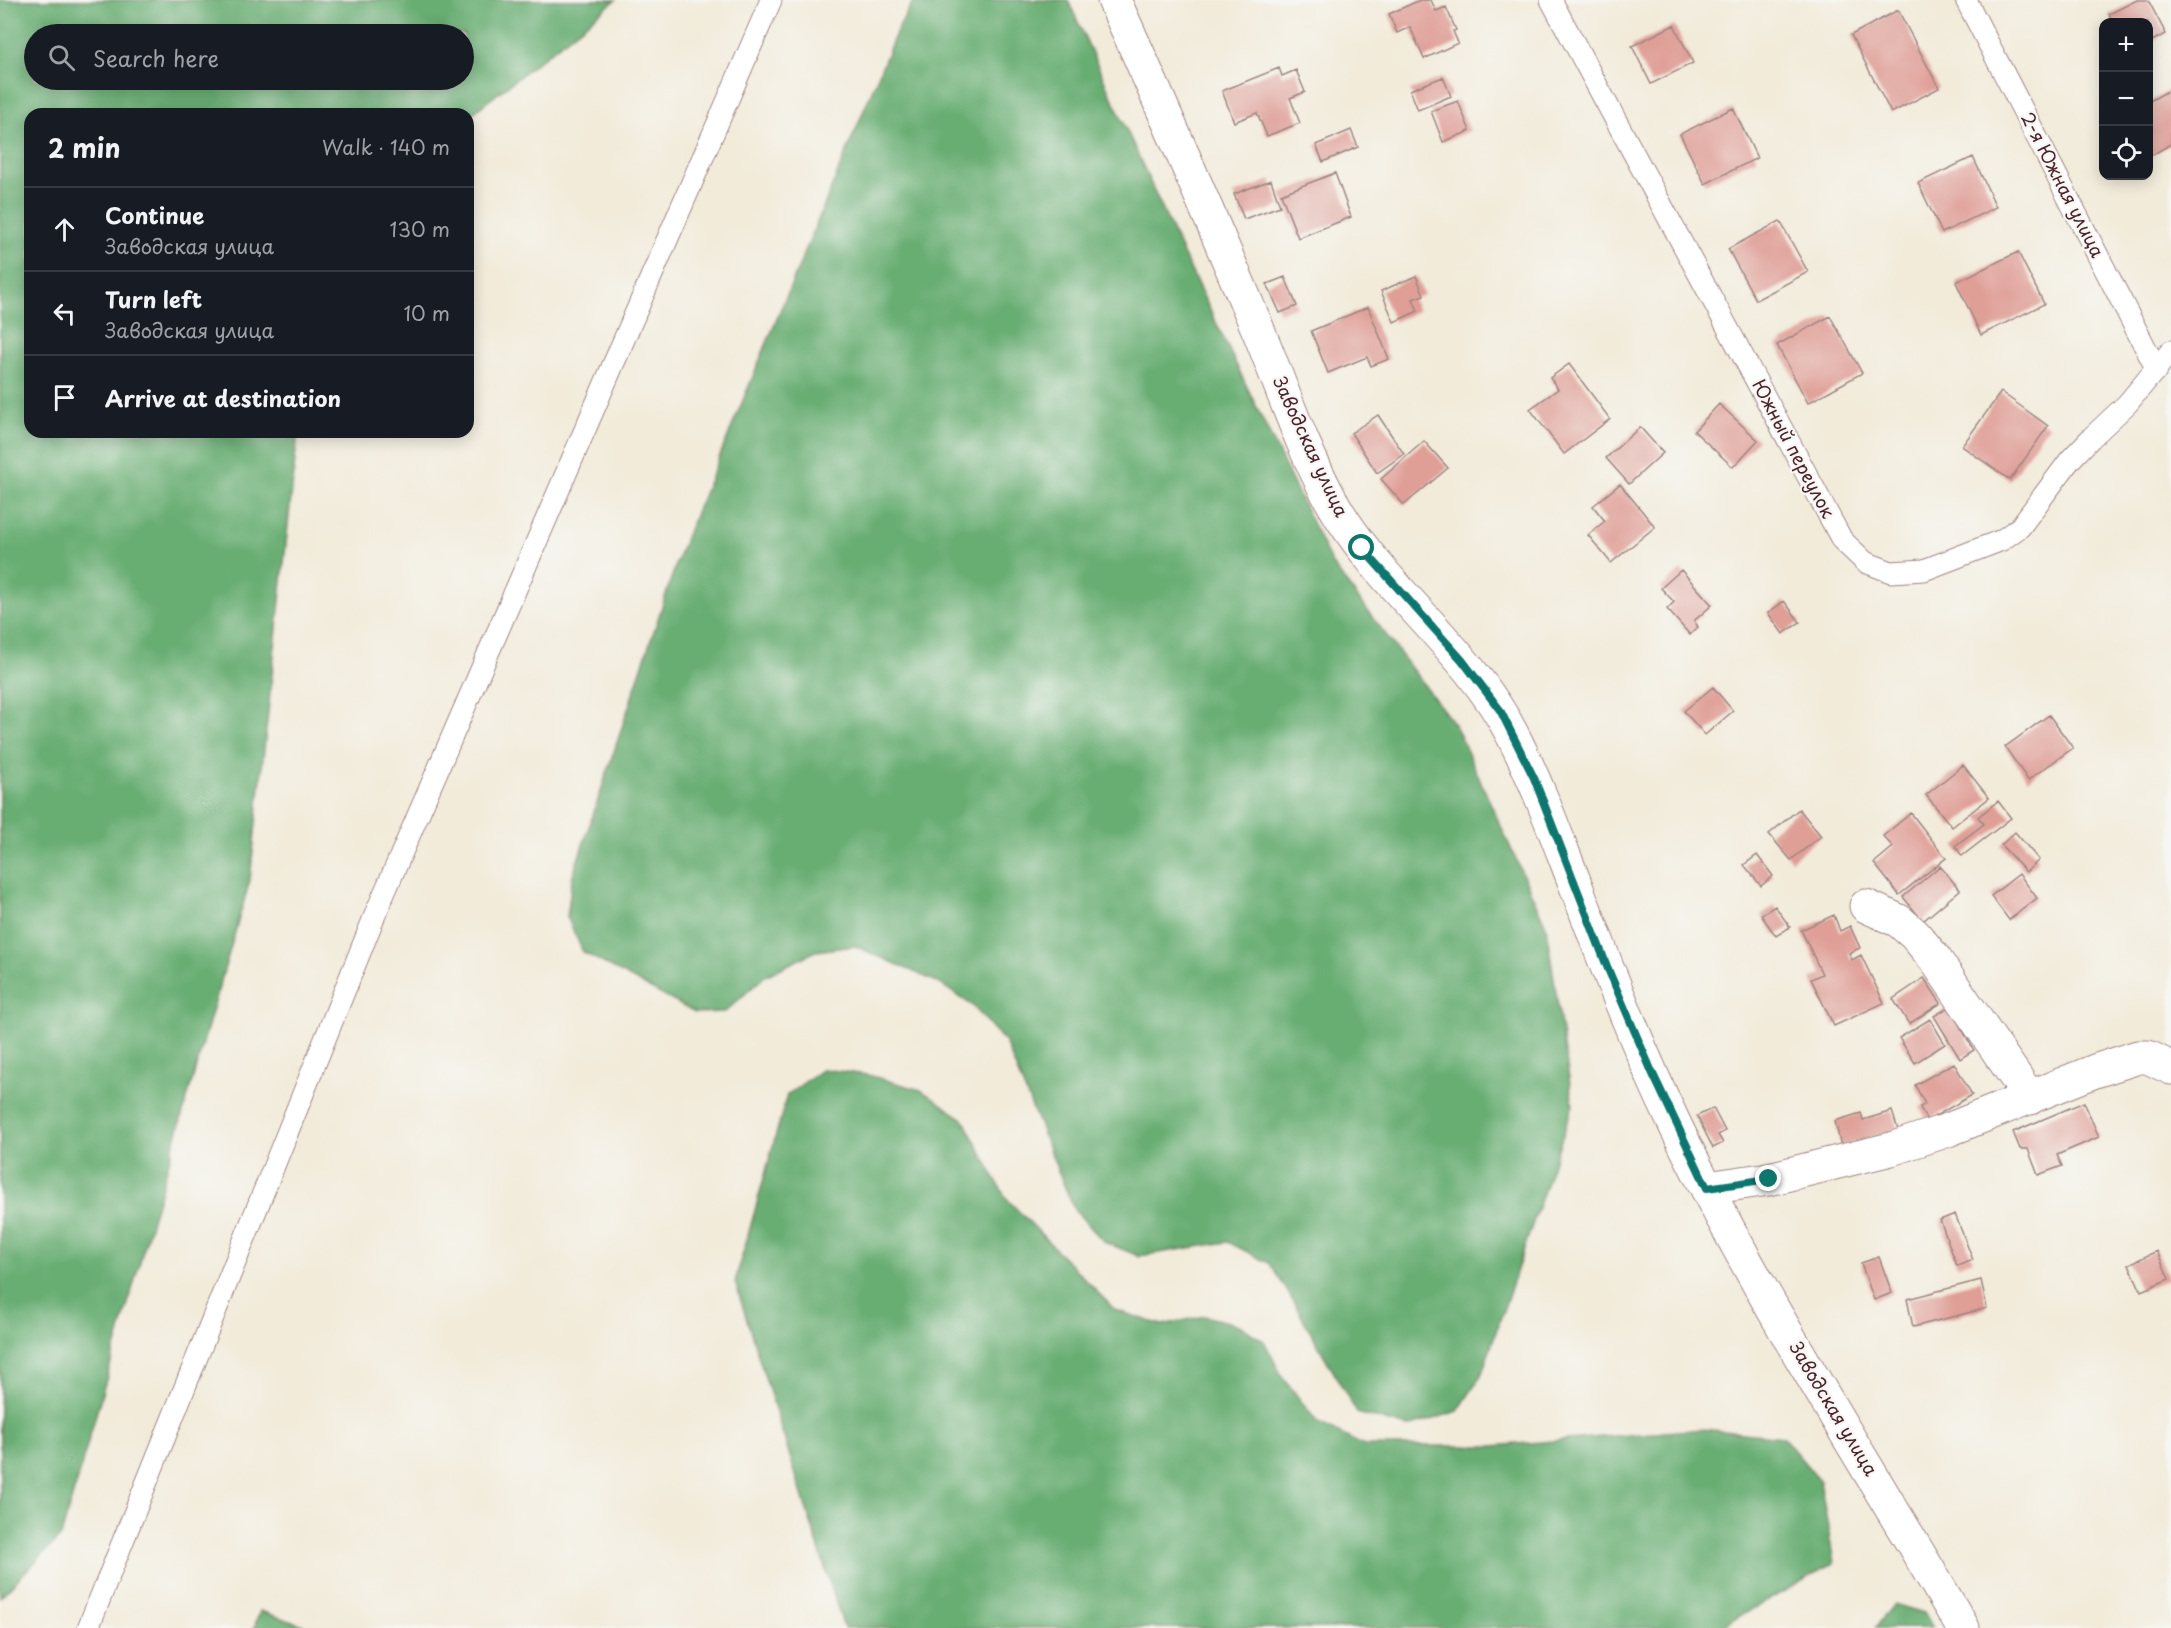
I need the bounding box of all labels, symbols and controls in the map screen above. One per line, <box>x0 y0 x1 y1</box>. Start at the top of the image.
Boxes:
map controls <box>2099 18 2153 180</box>
button: + <box>2099 18 2153 72</box>
search box <box>24 24 474 90</box>
icon: search <box>45 41 78 74</box>
text: Search here <box>93 41 219 74</box>
button: − <box>2099 72 2153 126</box>
street label: 2-я Южная улица <box>2015 107 2112 262</box>
button: locate <box>2099 126 2153 180</box>
text: 2 min <box>48 128 121 167</box>
text: Walk · 140 m <box>322 132 450 162</box>
text: Continue <box>105 198 204 231</box>
icon: ahead <box>48 213 81 246</box>
text: 130 m <box>390 214 450 244</box>
text: Заводская улица <box>105 231 274 261</box>
text: Turn left <box>105 282 202 315</box>
icon: left <box>48 297 81 330</box>
text: 10 m <box>403 298 450 328</box>
text: Заводская улица <box>105 315 274 345</box>
street label: Заводская улица <box>1267 372 1356 522</box>
street label: Южный переулок <box>1746 374 1842 523</box>
icon: arrive <box>48 381 81 414</box>
text: Arrive at destination <box>105 381 341 414</box>
route start <box>1348 534 1374 560</box>
route end <box>1755 1165 1781 1191</box>
street label: Заводская улица <box>1784 1336 1885 1481</box>

